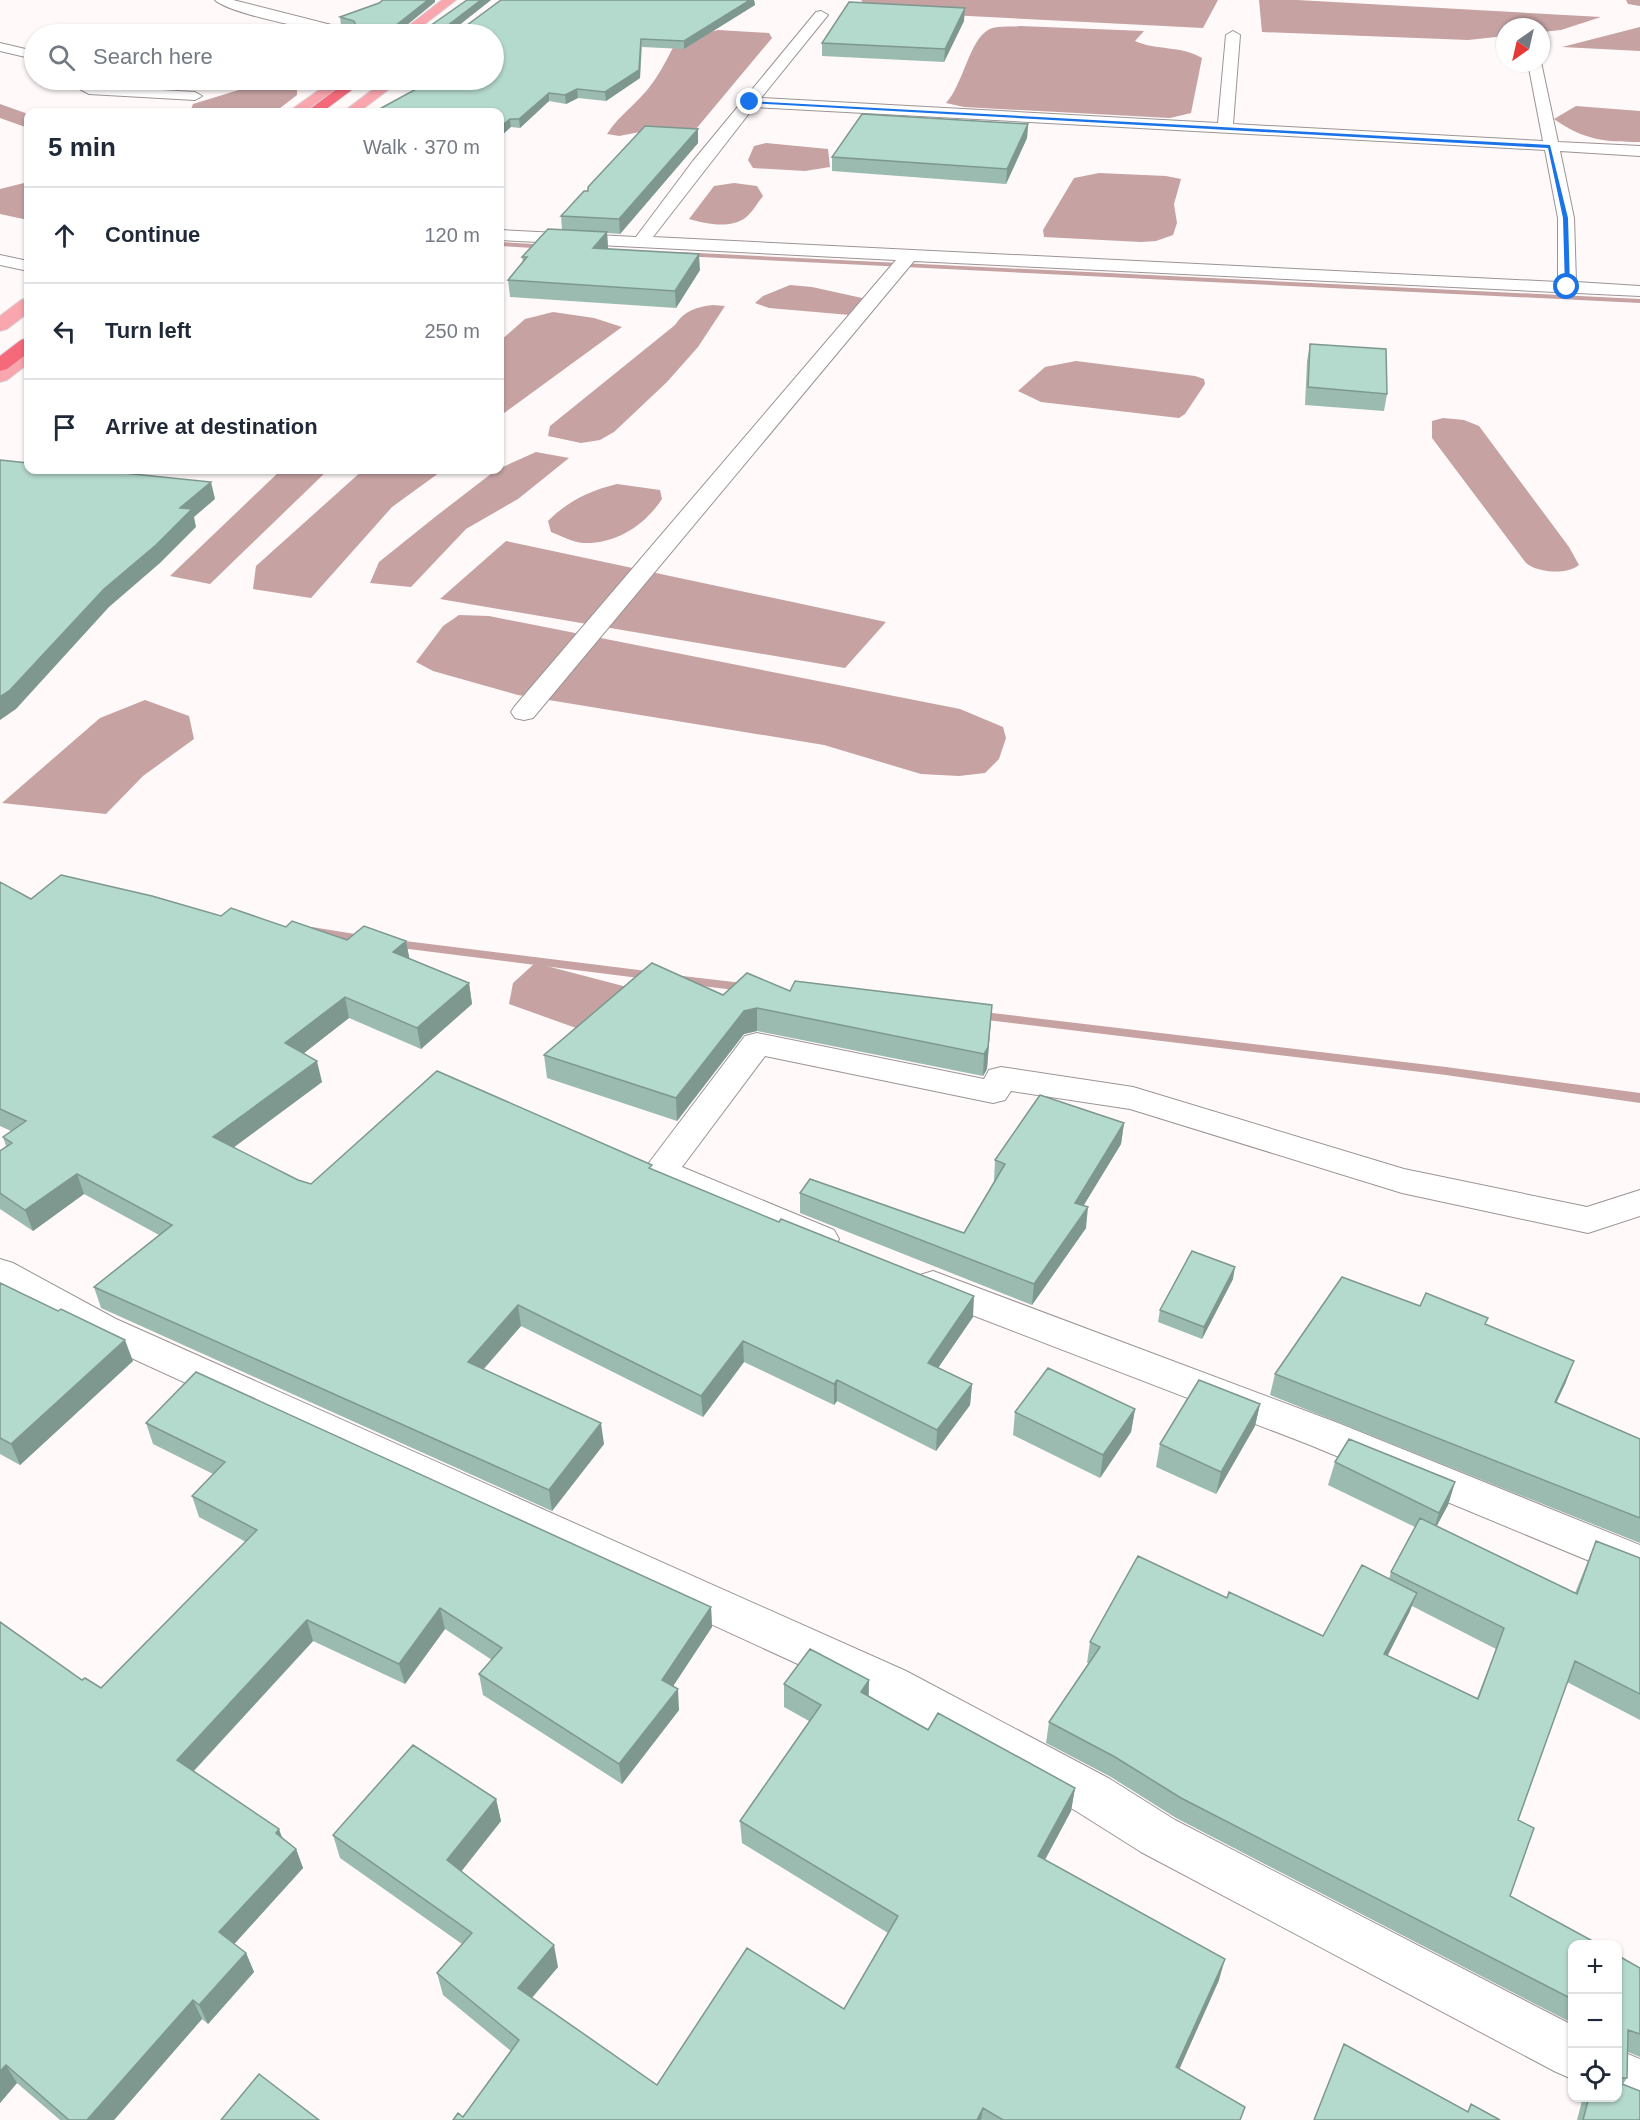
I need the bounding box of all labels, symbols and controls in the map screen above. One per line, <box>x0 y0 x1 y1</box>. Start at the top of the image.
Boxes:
north arrow <box>1496 18 1550 72</box>
search box <box>24 24 504 90</box>
icon: search <box>45 41 78 74</box>
text: Search here <box>93 44 213 69</box>
route end <box>736 88 762 114</box>
text: 5 min <box>48 132 116 162</box>
text: Walk · 370 m <box>363 136 480 158</box>
icon: ahead <box>48 219 81 252</box>
text: Continue <box>105 222 200 247</box>
text: 120 m <box>424 224 480 246</box>
route start <box>1553 273 1579 299</box>
icon: left <box>48 315 81 348</box>
text: Turn left <box>105 318 191 343</box>
text: 250 m <box>424 320 480 342</box>
icon: arrive <box>48 411 81 444</box>
text: Arrive at destination <box>105 414 318 439</box>
map controls <box>1568 1940 1622 2102</box>
button: + <box>1568 1940 1622 1994</box>
button: − <box>1568 1994 1622 2048</box>
button: locate <box>1568 2048 1622 2102</box>

